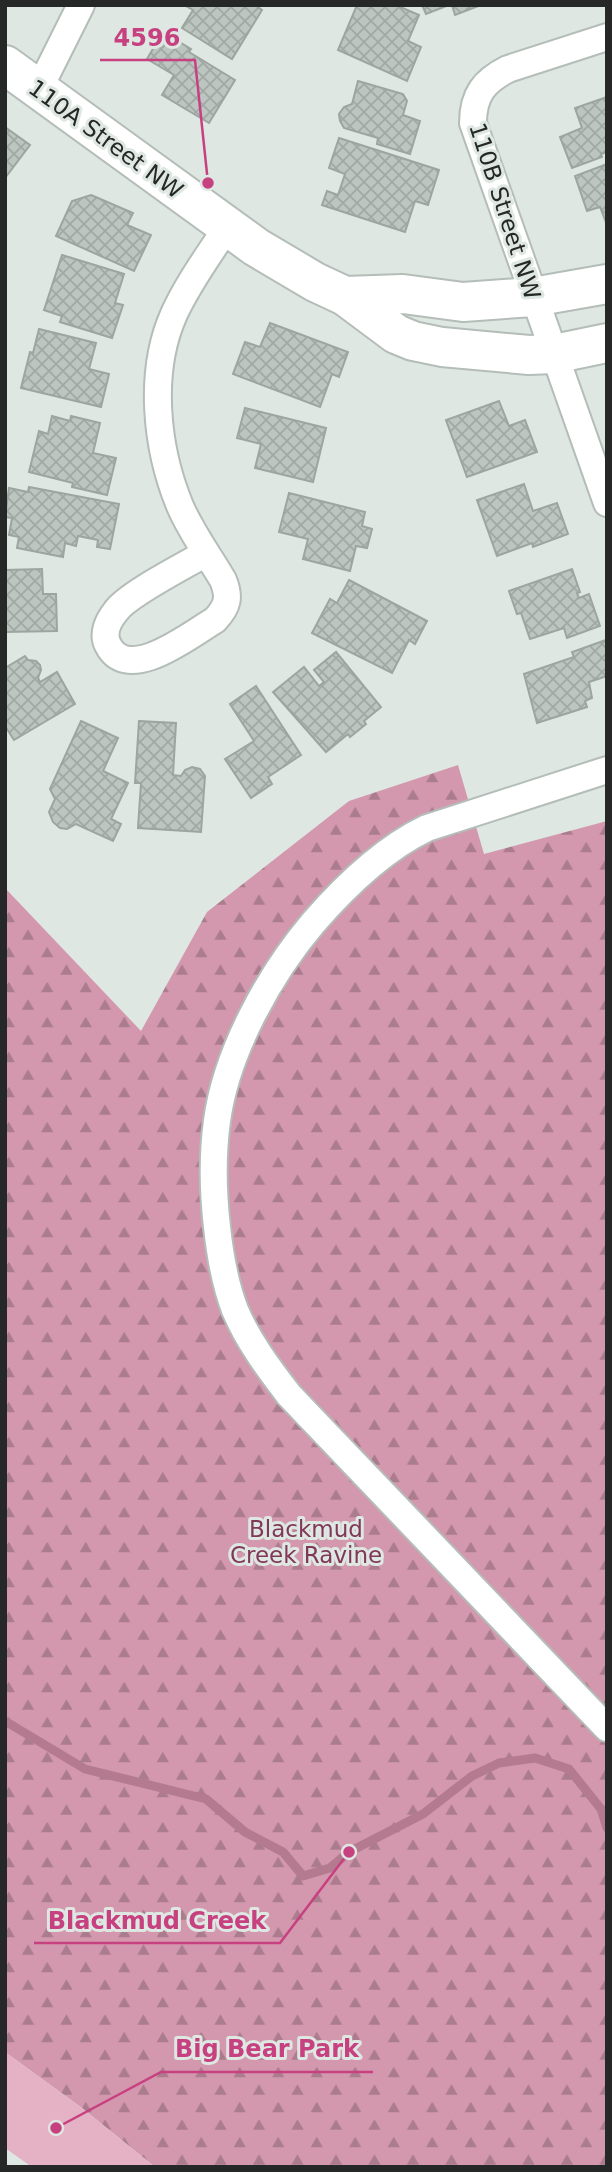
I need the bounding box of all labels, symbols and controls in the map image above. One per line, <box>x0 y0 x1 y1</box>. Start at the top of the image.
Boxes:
callout: 4596 <box>100 15 195 60</box>
text: 4596 <box>114 24 180 52</box>
street label: 110A Street NW <box>24 74 188 204</box>
street label: 110B Street NW <box>464 119 546 303</box>
park label: Blackmud Creek Ravine <box>230 1516 382 1568</box>
callout: Blackmud Creek <box>34 1898 280 1943</box>
text: Blackmud Creek <box>48 1907 267 1935</box>
callout: Big Bear Park <box>161 2027 373 2072</box>
text: Big Bear Park <box>175 2035 360 2063</box>

